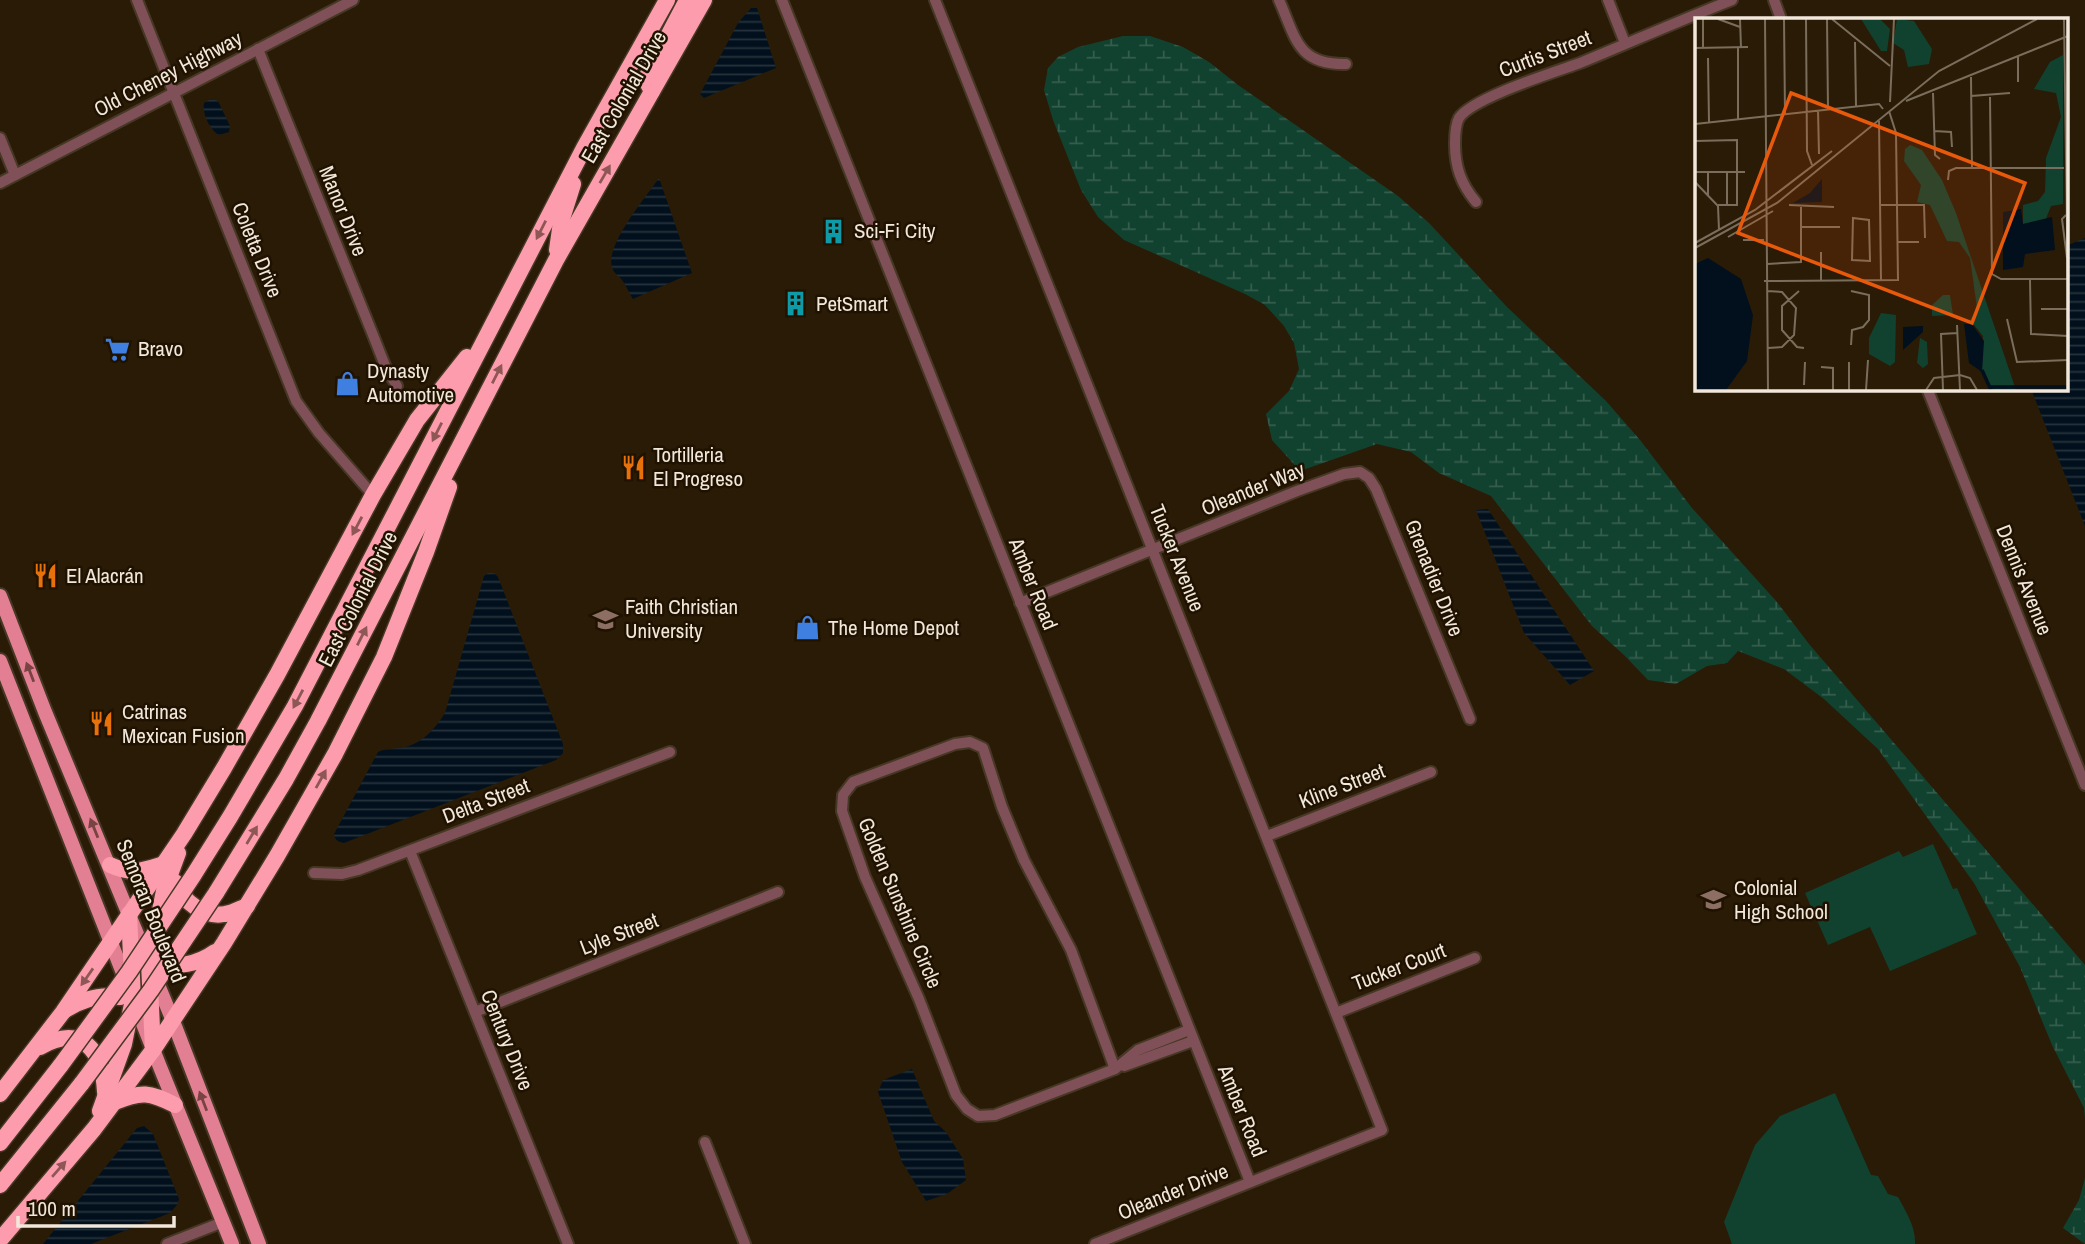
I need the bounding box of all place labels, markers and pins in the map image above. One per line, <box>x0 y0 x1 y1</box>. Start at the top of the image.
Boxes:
place label: Sci-Fi City <box>854 216 936 245</box>
building icon: Sci-Fi City <box>820 217 848 245</box>
place label: PetSmart <box>816 289 888 318</box>
building icon: PetSmart <box>782 290 810 318</box>
place label: Bravo <box>138 334 183 363</box>
supermarket icon: Bravo <box>104 335 132 363</box>
place label: Dynasty Automotive <box>366 356 454 409</box>
shop icon: Dynasty Automotive <box>333 369 361 397</box>
place label: Tortilleria El Progreso <box>653 440 743 493</box>
restaurant icon: Tortilleria El Progreso <box>619 453 647 481</box>
place label: El Alacrán <box>66 561 144 590</box>
restaurant icon: El Alacrán <box>32 562 60 590</box>
place label: Faith Christian University <box>625 592 738 645</box>
school or university icon: Faith Christian University <box>591 605 619 633</box>
place label: The Home Depot <box>828 613 959 642</box>
shop icon: The Home Depot <box>794 614 822 642</box>
place label: Catrinas Mexican Fusion <box>122 697 245 750</box>
restaurant icon: Catrinas Mexican Fusion <box>88 710 116 738</box>
place label: Colonial High School <box>1734 873 1828 926</box>
school or university icon: Colonial High School <box>1700 886 1728 914</box>

